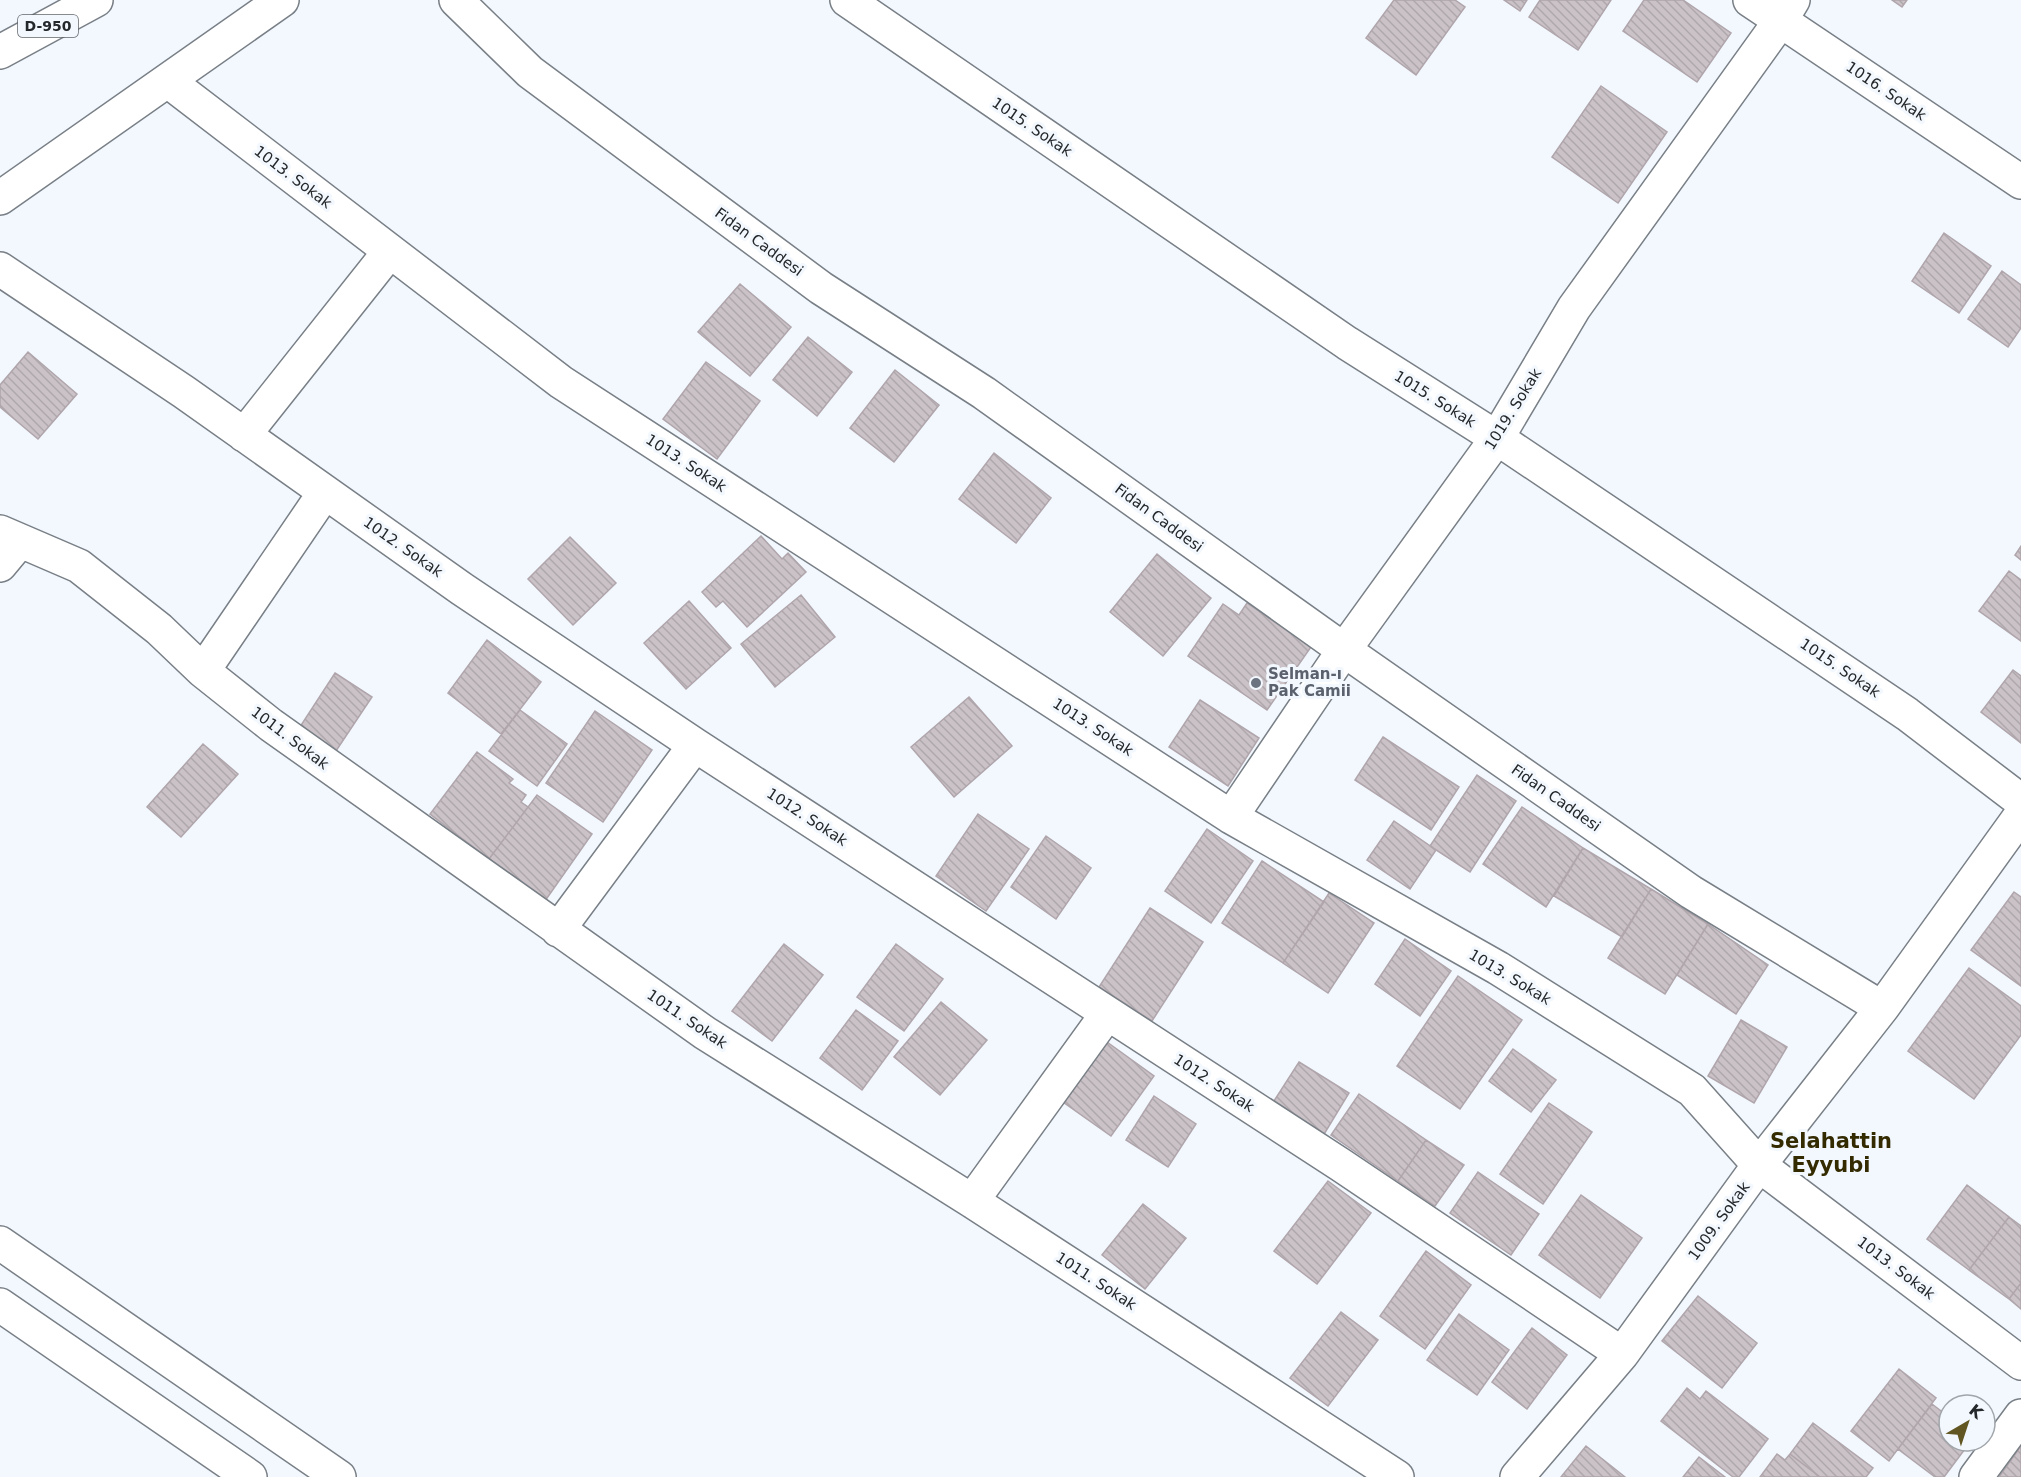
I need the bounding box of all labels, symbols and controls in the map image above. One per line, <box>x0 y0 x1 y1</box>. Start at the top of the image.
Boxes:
road number: D-950 <box>18 15 78 37</box>
street label: 1016. Sokak <box>1843 58 1930 125</box>
street label: 1015. Sokak <box>989 94 1076 161</box>
street label: 1013. Sokak <box>251 142 336 212</box>
street label: Fidan Caddesi <box>711 204 807 280</box>
street label: 1019. Sokak <box>1481 365 1545 453</box>
street label: 1015. Sokak <box>1391 367 1479 431</box>
street label: 1013. Sokak <box>642 430 730 496</box>
street label: Fidan Caddesi <box>1111 480 1207 556</box>
street label: 1012. Sokak <box>360 513 446 581</box>
street label: 1015. Sokak <box>1797 635 1884 702</box>
place label: Selman-ı Pak Camii <box>1268 665 1351 700</box>
marker: Selman-ı Pak Camii <box>1249 676 1263 690</box>
street label: 1013. Sokak <box>1049 694 1137 760</box>
street label: 1011. Sokak <box>248 703 333 773</box>
street label: Fidan Caddesi <box>1508 761 1604 835</box>
street label: 1012. Sokak <box>763 784 851 850</box>
street label: 1013. Sokak <box>1466 945 1555 1009</box>
street label: 1011. Sokak <box>644 986 731 1053</box>
street label: 1012. Sokak <box>1170 1050 1258 1116</box>
district label: Selahattin Eyyubi <box>1770 1129 1892 1177</box>
street label: 1009. Sokak <box>1684 1178 1754 1264</box>
street label: 1013. Sokak <box>1854 1233 1939 1303</box>
street label: 1011. Sokak <box>1052 1248 1140 1314</box>
north arrow <box>1937 1393 1997 1453</box>
text: K <box>1965 1400 1987 1423</box>

